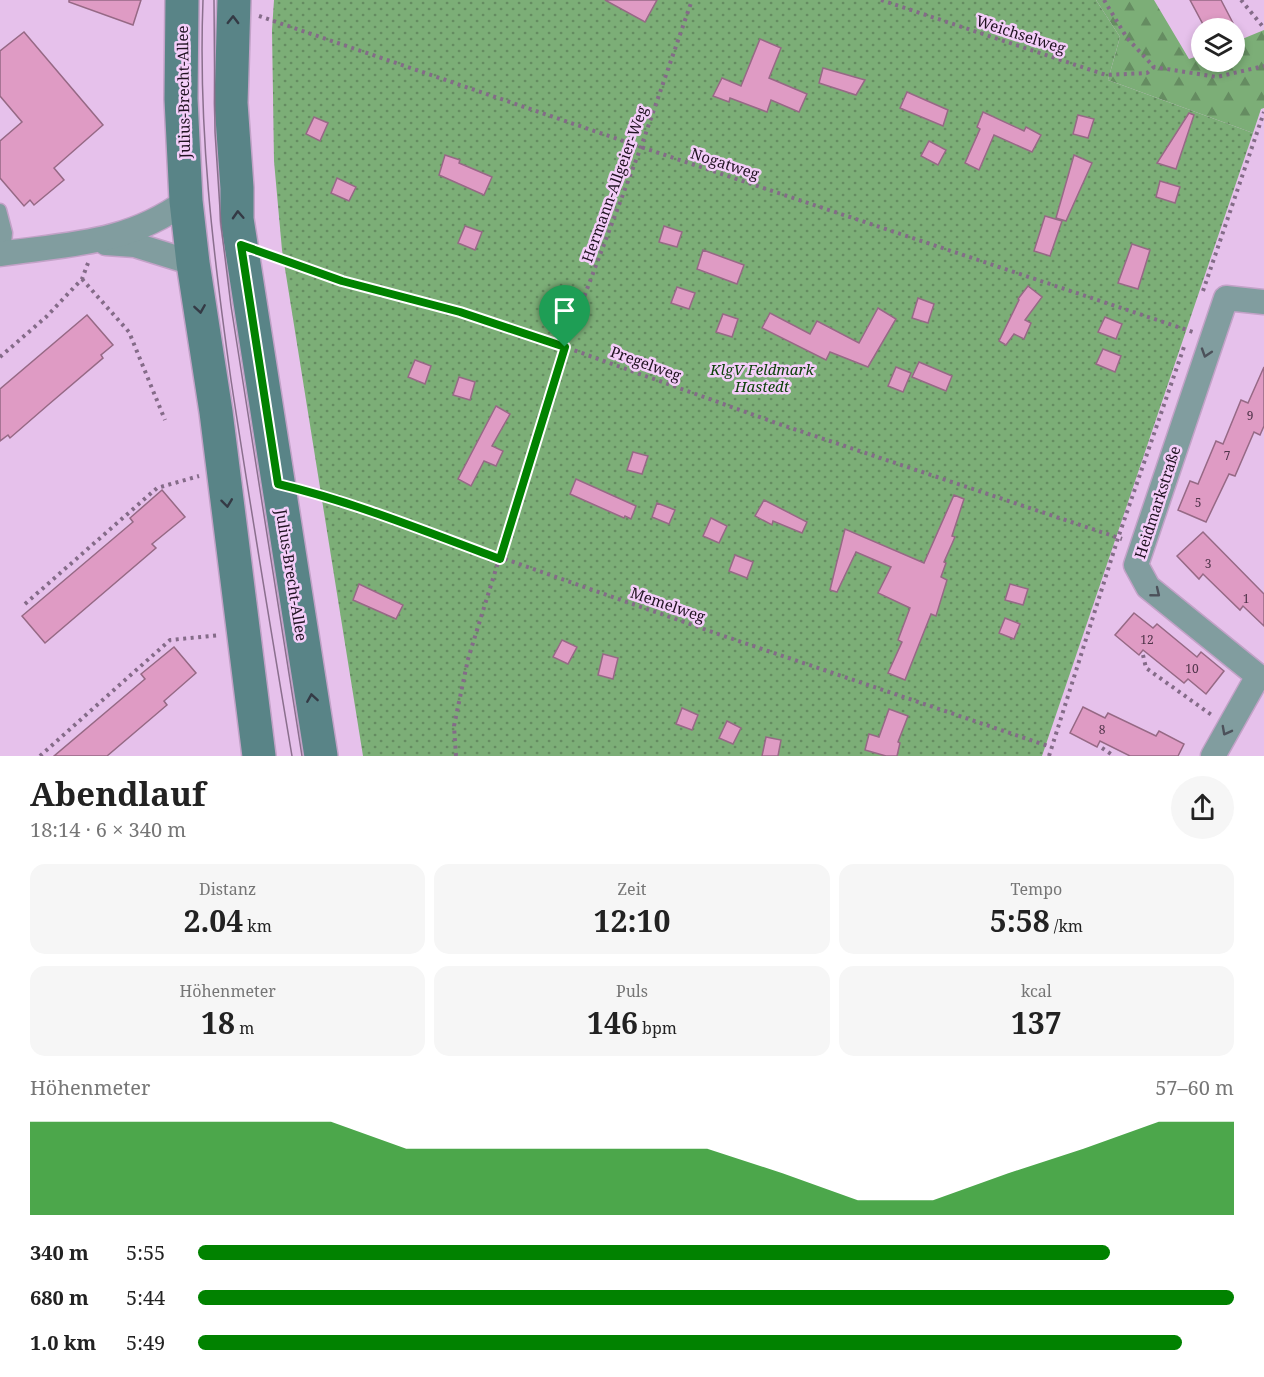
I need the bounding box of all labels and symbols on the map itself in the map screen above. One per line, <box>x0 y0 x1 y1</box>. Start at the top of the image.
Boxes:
street label: Weichselweg <box>974 10 1068 58</box>
one-way arrow <box>227 16 240 25</box>
street label: Julius-Brecht-Allee <box>172 25 194 160</box>
street label: Hermann-Allgeier-Weg <box>576 103 652 265</box>
street label: Nogatweg <box>688 143 762 183</box>
one-way arrow <box>231 210 244 219</box>
pin <box>539 285 590 347</box>
one-way arrow <box>193 304 206 314</box>
street label: Pregelweg <box>608 341 684 385</box>
one-way arrow <box>1200 347 1213 358</box>
park label: KlgV Feldmark Hastedt <box>709 359 814 396</box>
house number: 9 <box>1247 407 1253 424</box>
street label: Heidmarkstraße <box>1129 443 1185 561</box>
house number: 7 <box>1224 447 1231 464</box>
house number: 5 <box>1195 494 1201 511</box>
one-way arrow <box>221 498 233 507</box>
street label: Julius-Brecht-Allee <box>272 507 312 642</box>
house number: 3 <box>1205 555 1212 572</box>
street label: Memelweg <box>628 582 708 626</box>
one-way arrow <box>1149 585 1160 596</box>
house number: 1 <box>1243 590 1249 607</box>
house number: 12 <box>1140 631 1154 648</box>
house number: 10 <box>1185 660 1199 677</box>
one-way arrow <box>306 694 318 703</box>
house number: 8 <box>1099 721 1106 738</box>
one-way arrow <box>1222 725 1233 735</box>

